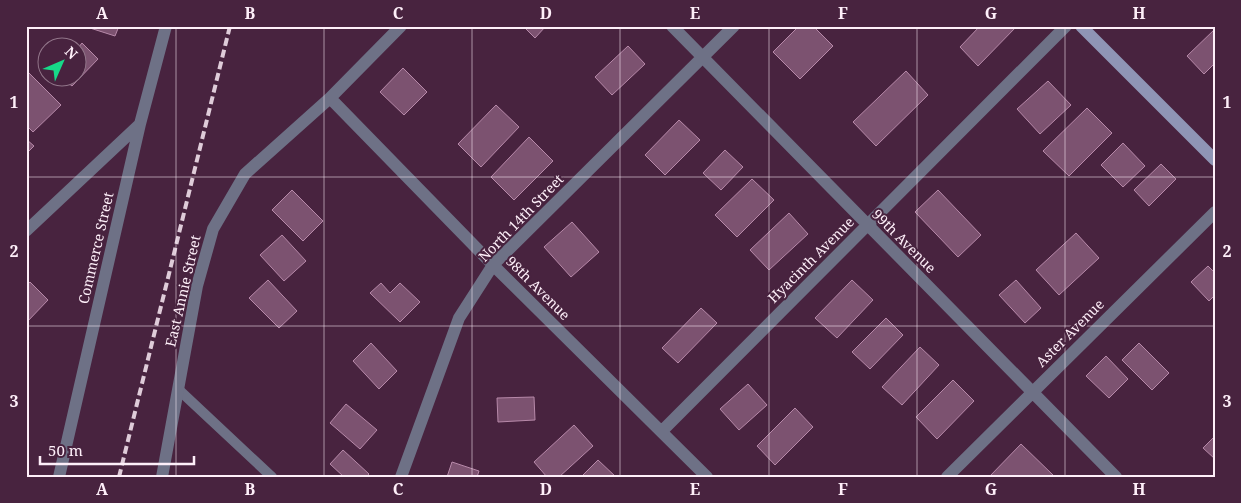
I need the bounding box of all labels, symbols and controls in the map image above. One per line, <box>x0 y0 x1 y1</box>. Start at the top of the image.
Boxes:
text: A <box>96 2 109 24</box>
text: B <box>245 2 256 24</box>
text: C <box>393 2 404 24</box>
text: D <box>540 2 552 24</box>
text: E <box>690 2 700 24</box>
text: F <box>838 2 848 24</box>
text: G <box>985 2 997 24</box>
text: H <box>1132 2 1146 24</box>
north arrow <box>38 38 88 88</box>
text: N <box>61 42 82 63</box>
text: 1 <box>9 91 19 113</box>
text: 1 <box>1222 91 1232 113</box>
street label: North 14th Street <box>474 170 567 266</box>
street label: Commerce Street <box>73 190 118 306</box>
street label: 99th Avenue <box>868 205 940 277</box>
street label: Hyacinth Avenue <box>763 212 858 307</box>
street label: East Annie Street <box>160 233 205 349</box>
text: 2 <box>9 240 19 262</box>
text: 2 <box>1222 240 1232 262</box>
street label: 98th Avenue <box>502 252 574 324</box>
street label: Aster Avenue <box>1032 295 1108 371</box>
text: 3 <box>9 390 19 412</box>
text: 3 <box>1222 390 1232 412</box>
scale bar <box>40 433 194 465</box>
text: 50 m <box>48 440 83 460</box>
text: A <box>96 478 109 500</box>
text: B <box>245 478 256 500</box>
text: C <box>393 478 404 500</box>
text: D <box>540 478 552 500</box>
text: E <box>690 478 700 500</box>
text: F <box>838 478 848 500</box>
text: G <box>985 478 997 500</box>
text: H <box>1132 478 1146 500</box>

